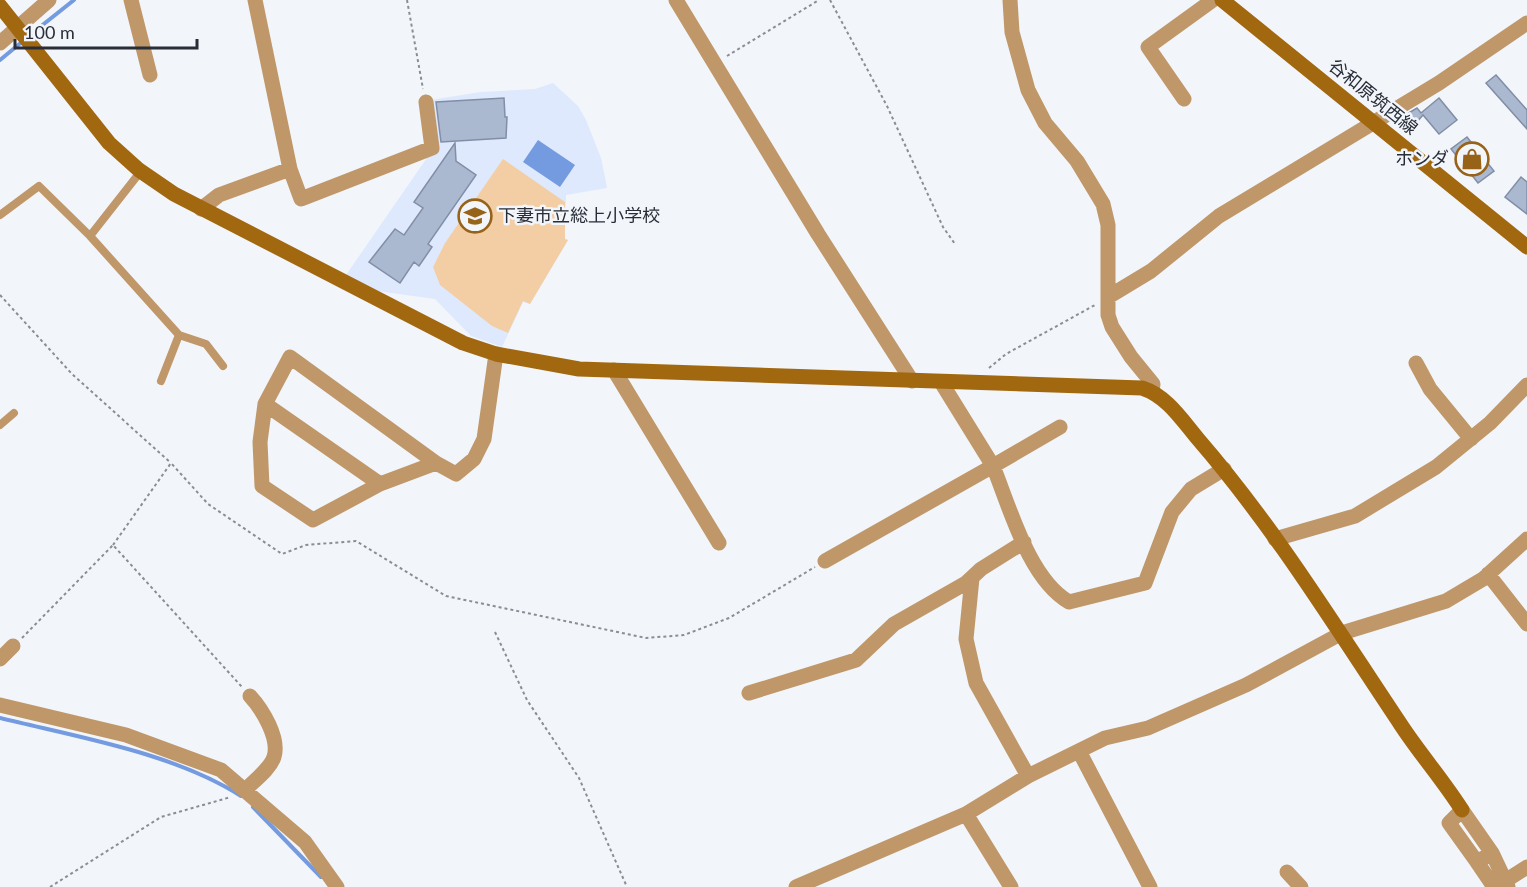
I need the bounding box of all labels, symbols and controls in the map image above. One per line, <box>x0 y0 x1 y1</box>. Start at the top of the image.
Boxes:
scale bar <box>15 12 196 50</box>
text: 100 m <box>24 21 75 43</box>
street label: 谷和原筑西線 <box>1325 54 1423 139</box>
shop icon: ホンダ <box>1454 141 1490 177</box>
place label: ホンダ <box>1395 147 1449 169</box>
school or university icon: 下妻市立総上小学校 <box>457 198 493 234</box>
place label: 下妻市立総上小学校 <box>498 204 660 226</box>

